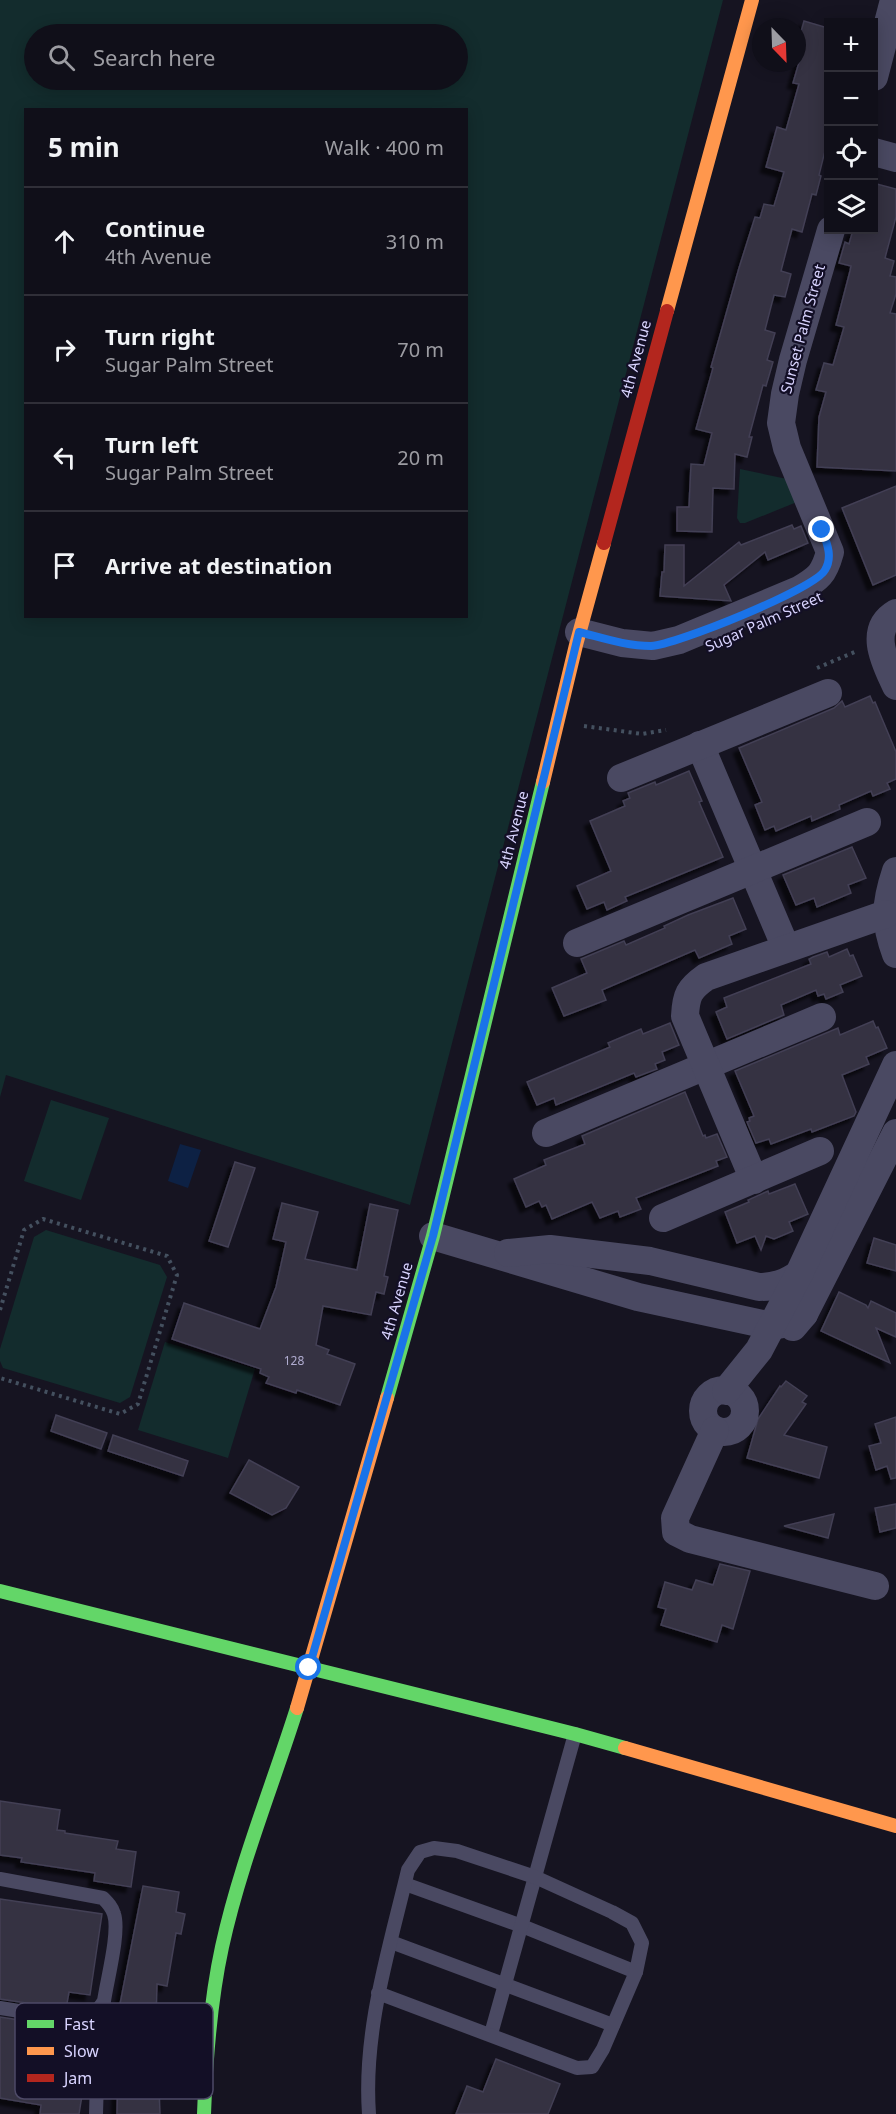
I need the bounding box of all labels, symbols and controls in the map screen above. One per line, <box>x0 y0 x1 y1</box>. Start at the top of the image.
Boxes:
north arrow <box>752 18 806 72</box>
map controls <box>824 18 878 234</box>
button: + <box>824 18 878 72</box>
search box <box>24 24 468 90</box>
icon: search <box>45 41 78 74</box>
text: Search here <box>93 42 215 72</box>
button: − <box>824 72 878 126</box>
button: locate <box>824 126 878 180</box>
text: 5 min <box>48 129 120 165</box>
text: Walk · 400 m <box>325 134 444 161</box>
button: layers <box>824 180 878 234</box>
text: Continue <box>105 213 205 243</box>
icon: ahead <box>48 225 81 258</box>
text: 310 m <box>386 228 444 255</box>
text: 4th Avenue <box>105 243 211 270</box>
street label: Sunset Palm Street <box>775 261 829 396</box>
street label: 4th Avenue <box>615 318 655 400</box>
text: Turn right <box>105 321 215 351</box>
icon: right <box>48 333 81 366</box>
text: 70 m <box>397 336 444 363</box>
text: Sugar Palm Street <box>105 351 274 378</box>
text: Turn left <box>105 429 199 459</box>
icon: left <box>48 441 81 474</box>
text: 20 m <box>397 444 444 471</box>
text: Sugar Palm Street <box>105 459 274 486</box>
route end <box>808 516 834 542</box>
icon: arrive <box>48 549 81 582</box>
text: Arrive at destination <box>105 550 332 580</box>
street label: Sugar Palm Street <box>702 586 826 656</box>
street label: 4th Avenue <box>494 789 532 871</box>
street label: 4th Avenue <box>375 1260 417 1342</box>
house number: 128 <box>284 1352 304 1369</box>
route start <box>295 1654 321 1680</box>
legend <box>15 2003 213 2099</box>
text: Fast <box>64 2013 95 2035</box>
text: Slow <box>64 2040 99 2062</box>
text: Jam <box>62 2067 92 2089</box>

